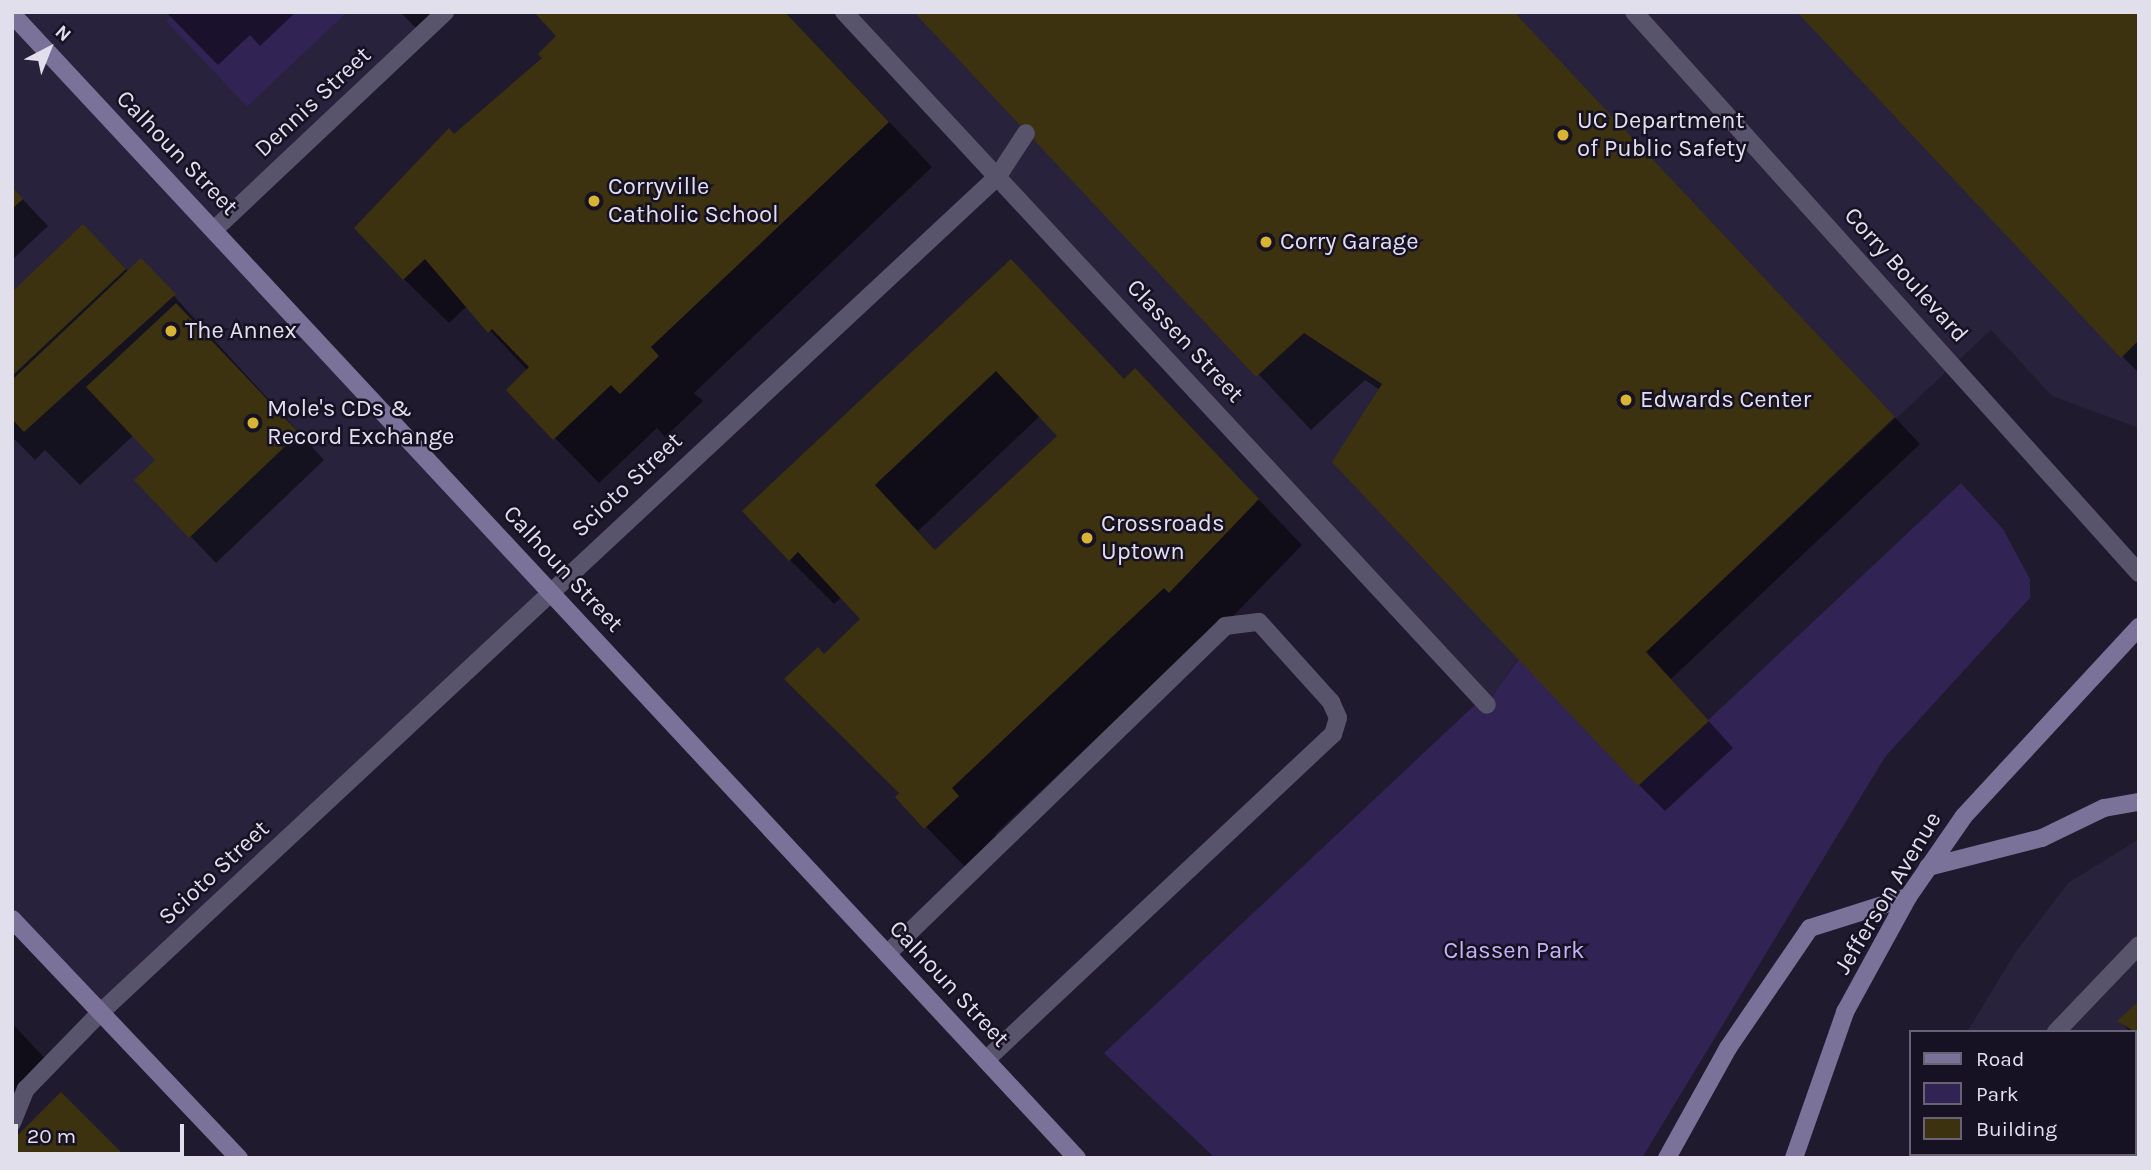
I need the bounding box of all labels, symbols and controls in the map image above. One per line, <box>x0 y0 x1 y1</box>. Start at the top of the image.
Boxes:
north arrow <box>14 14 84 84</box>
text: N <box>51 21 75 46</box>
street label: Dennis Street <box>249 41 377 163</box>
street label: Calhoun Street <box>110 84 244 222</box>
place label: UC Department of Public Safety <box>1577 107 1746 163</box>
marker: UC Department of Public Safety <box>1555 127 1571 143</box>
place label: Corryville Catholic School <box>608 173 779 229</box>
marker: Corryville Catholic School <box>586 193 602 209</box>
street label: Corry Boulevard <box>1838 202 1974 348</box>
place label: Corry Garage <box>1280 228 1418 256</box>
marker: Corry Garage <box>1258 234 1274 250</box>
street label: Classen Street <box>1121 273 1249 409</box>
place label: The Annex <box>185 317 297 345</box>
marker: The Annex <box>163 323 179 339</box>
place label: Edwards Center <box>1640 386 1811 414</box>
marker: Edwards Center <box>1618 392 1634 408</box>
place label: Mole's CDs & Record Exchange <box>267 395 454 451</box>
marker: Mole's CDs & Record Exchange <box>245 415 261 431</box>
street label: Scioto Street <box>566 426 688 544</box>
street label: Calhoun Street <box>497 500 629 638</box>
place label: Crossroads Uptown <box>1101 510 1225 566</box>
marker: Crossroads Uptown <box>1079 530 1095 546</box>
street label: Jefferson Avenue <box>1828 807 1948 979</box>
street label: Scioto Street <box>153 814 275 932</box>
street label: Calhoun Street <box>883 915 1015 1053</box>
park label: Classen Park <box>1443 937 1585 965</box>
legend <box>1910 1030 2137 1156</box>
text: Road <box>1976 1047 2024 1071</box>
text: Park <box>1976 1082 2019 1106</box>
scale bar <box>18 1110 187 1154</box>
text: Building <box>1976 1117 2057 1141</box>
text: 20 m <box>27 1124 76 1148</box>

